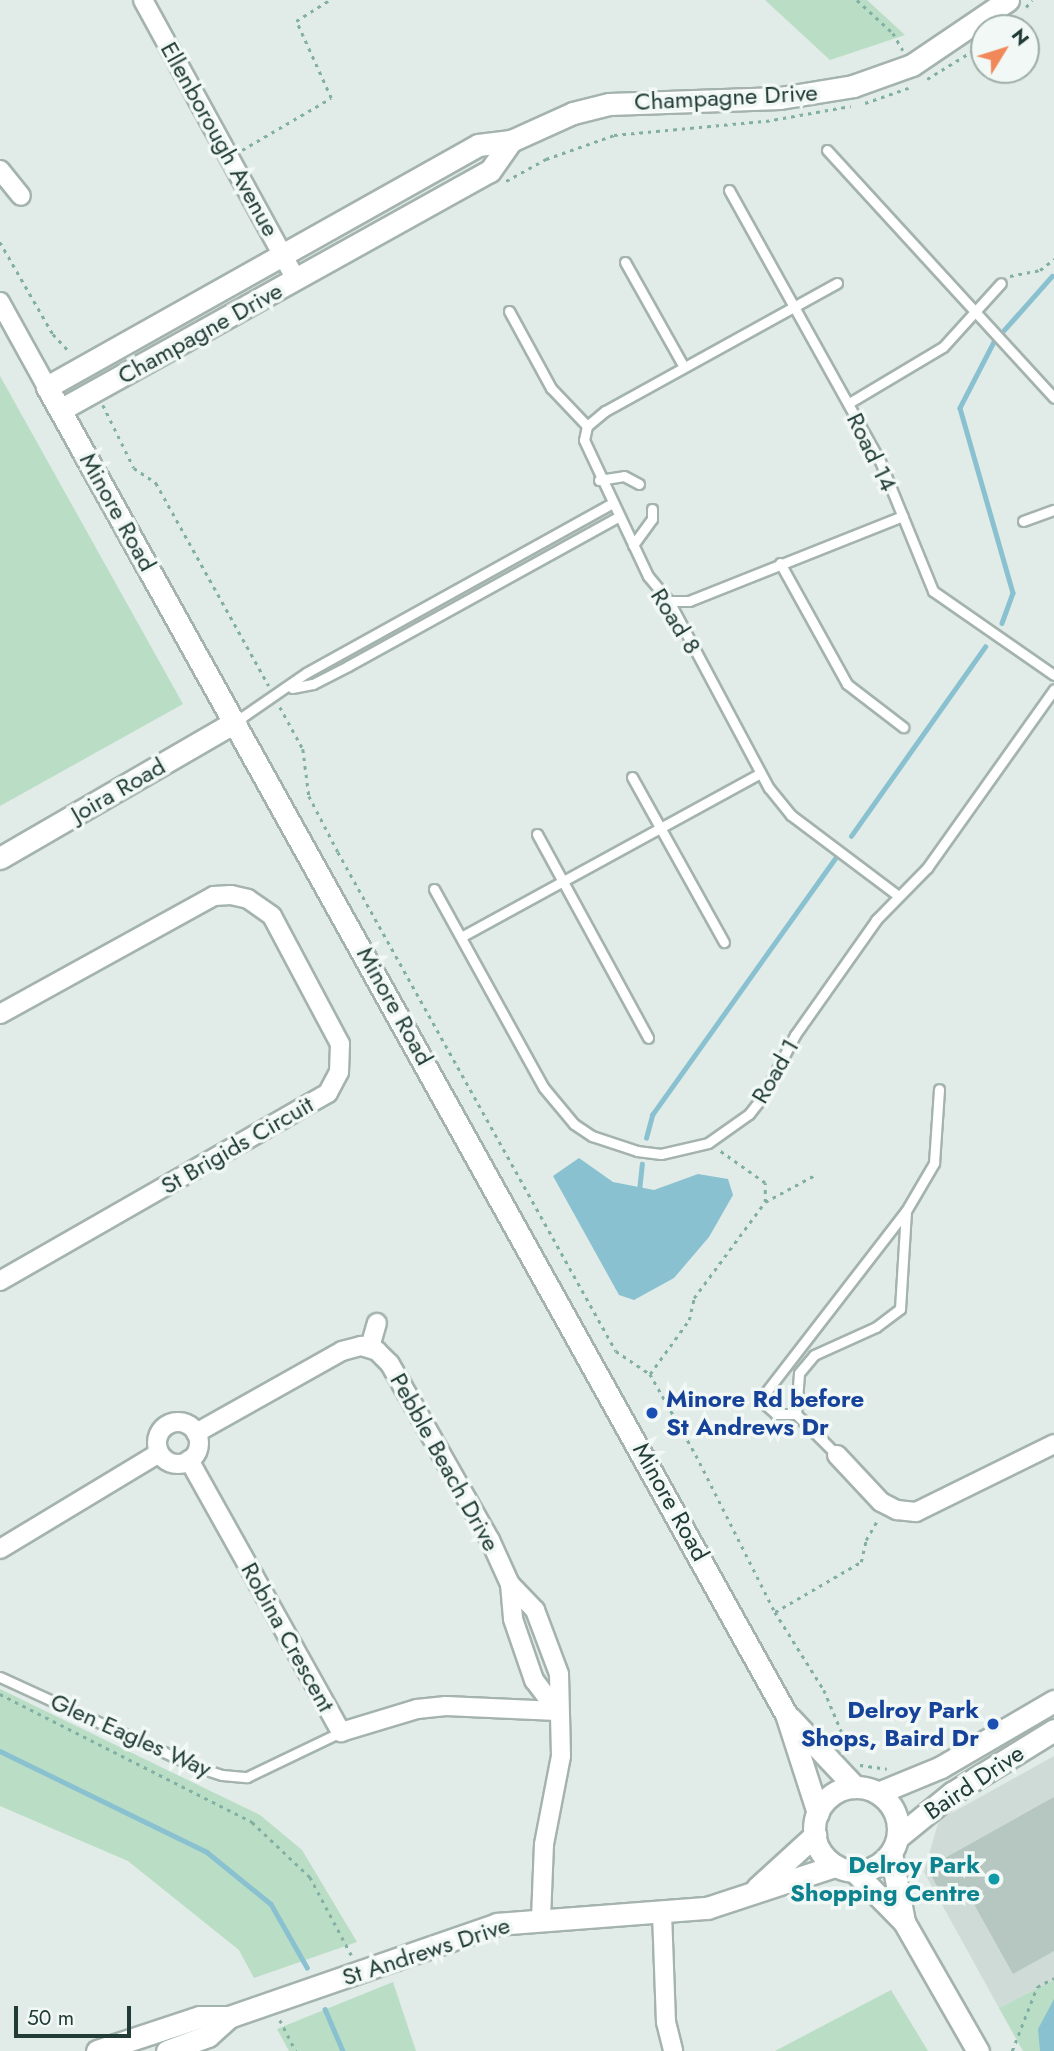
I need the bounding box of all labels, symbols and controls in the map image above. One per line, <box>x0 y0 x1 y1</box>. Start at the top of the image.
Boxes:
north arrow <box>970 14 1040 84</box>
text: N <box>1005 23 1036 51</box>
street label: Ellenborough Avenue <box>155 37 285 241</box>
street label: Champagne Drive <box>634 78 818 116</box>
street label: Champagne Drive <box>113 276 287 390</box>
street label: Road 14 <box>841 408 903 496</box>
street label: Minore Road <box>74 448 162 576</box>
street label: Road 8 <box>645 583 707 659</box>
street label: Joira Road <box>66 752 170 828</box>
street label: Minore Road <box>351 942 439 1070</box>
street label: Road 1 <box>745 1034 805 1108</box>
street label: St Brigids Circuit <box>156 1090 318 1200</box>
street label: Pebble Beach Drive <box>384 1368 506 1556</box>
place label: Minore Rd before St Andrews Dr <box>666 1385 864 1441</box>
marker: Minore Rd before St Andrews Dr <box>644 1405 660 1421</box>
street label: Minore Road <box>627 1438 715 1566</box>
street label: Robina Crescent <box>235 1557 341 1717</box>
street label: Glen Eagles Way <box>46 1687 216 1783</box>
place label: Delroy Park Shops, Baird Dr <box>801 1696 979 1752</box>
marker: Delroy Park Shops, Baird Dr <box>985 1716 1001 1732</box>
street label: Baird Drive <box>919 1738 1029 1826</box>
place label: Delroy Park Shopping Centre <box>790 1851 980 1907</box>
marker: Delroy Park Shopping Centre <box>986 1871 1002 1887</box>
street label: St Andrews Drive <box>339 1910 513 1992</box>
scale bar <box>18 1992 135 2036</box>
text: 50 m <box>27 2003 74 2033</box>

